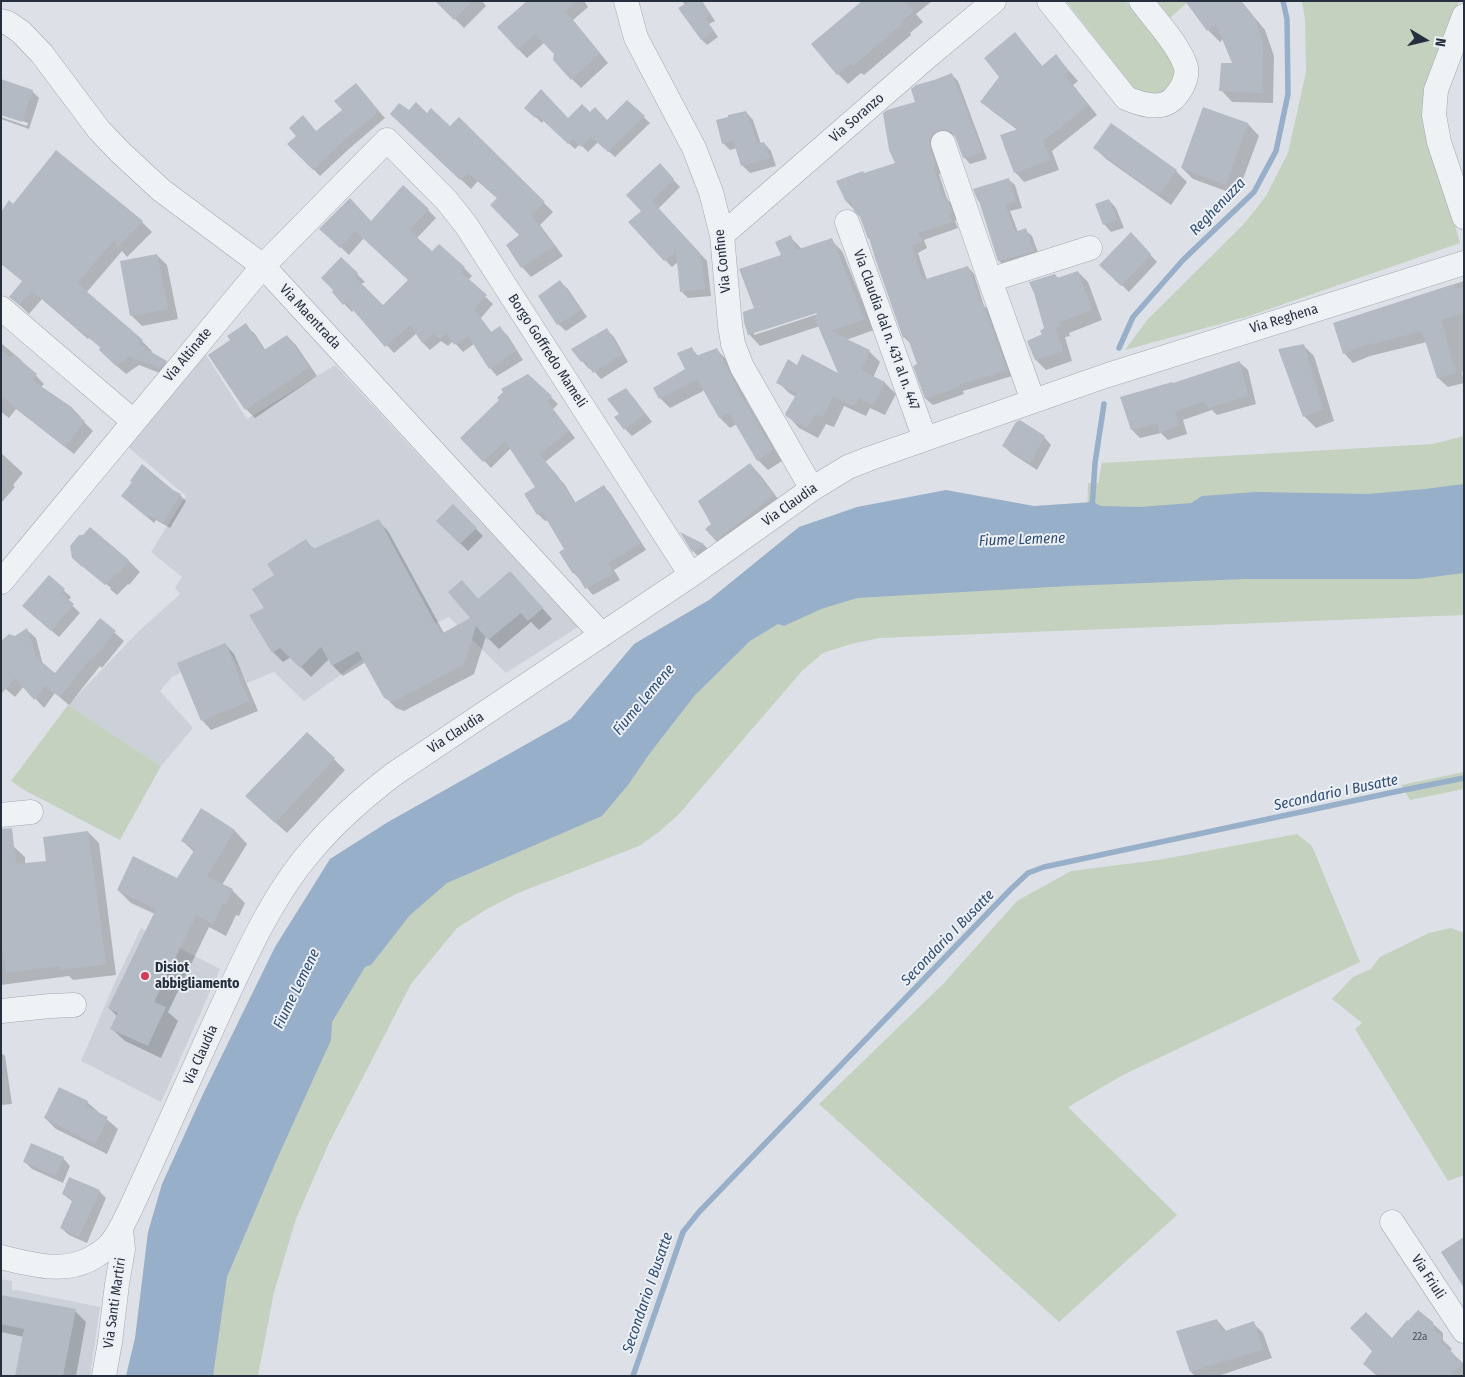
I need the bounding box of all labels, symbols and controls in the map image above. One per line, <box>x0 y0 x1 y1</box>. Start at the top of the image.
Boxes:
north arrow <box>1400 15 1450 65</box>
text: N <box>1431 37 1449 48</box>
street label: Via Soranzo <box>826 90 888 146</box>
water label: Reghenuzza <box>1186 175 1250 239</box>
street label: Via Confine <box>711 228 735 294</box>
street label: Via Claudia dal n. 431 al n. 447 <box>849 248 923 412</box>
street label: Via Maentrada <box>276 281 344 353</box>
street label: Borgo Goffredo Mameli <box>504 291 590 411</box>
street label: Via Reghena <box>1248 301 1320 337</box>
street label: Via Altinate <box>161 325 215 385</box>
street label: Via Claudia <box>759 480 821 530</box>
water label: Fiume Lemene <box>978 529 1066 551</box>
water label: Fiume Lemene <box>609 661 679 739</box>
street label: Via Claudia <box>425 709 487 757</box>
water label: Secondario I Busatte <box>1272 771 1400 815</box>
water label: Secondario I Busatte <box>898 886 998 990</box>
water label: Fiume Lemene <box>270 946 324 1032</box>
place label: Disiot abbigliamento <box>155 960 239 992</box>
marker: Disiot abbigliamento <box>139 970 151 982</box>
street label: Via Claudia <box>180 1023 222 1087</box>
water label: Secondario I Busatte <box>619 1230 677 1356</box>
street label: Via Friuli <box>1408 1252 1448 1302</box>
street label: Via Santi Martiri <box>100 1256 130 1350</box>
house number: 22a <box>1412 1330 1428 1344</box>

